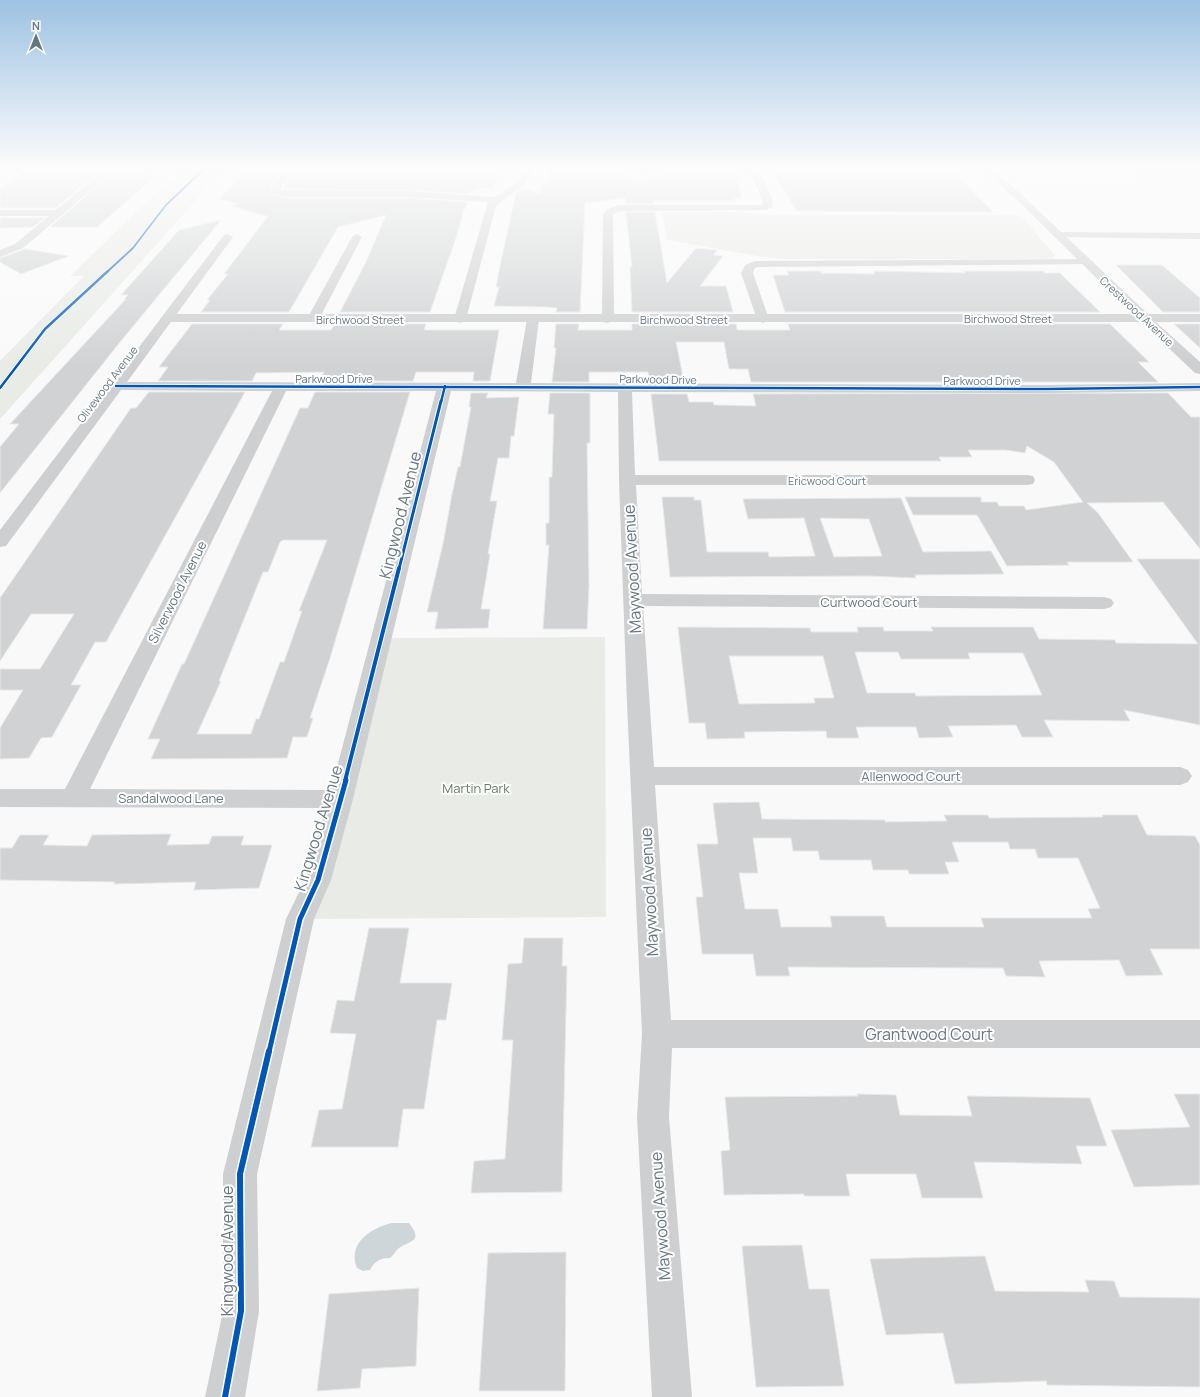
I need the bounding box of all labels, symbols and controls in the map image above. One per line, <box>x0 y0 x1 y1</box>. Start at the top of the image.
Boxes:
north arrow <box>16 16 56 56</box>
text: N <box>32 18 40 33</box>
street label: Crestwood Avenue <box>1097 273 1178 350</box>
street label: Birchwood Street <box>964 311 1052 326</box>
street label: Birchwood Street <box>316 312 404 327</box>
street label: Birchwood Street <box>640 312 728 327</box>
street label: Olivewood Avenue <box>73 342 141 425</box>
street label: Parkwood Drive <box>295 371 373 386</box>
street label: Parkwood Drive <box>619 371 697 387</box>
street label: Parkwood Drive <box>943 373 1021 388</box>
street label: Kingwood Avenue <box>374 449 426 581</box>
street label: Ericwood Court <box>788 473 866 488</box>
street label: Maywood Avenue <box>618 504 646 634</box>
street label: Silverwood Avenue <box>143 537 211 646</box>
street label: Curtwood Court <box>821 593 917 611</box>
street label: Kingwood Avenue <box>288 762 348 894</box>
street label: Allenwood Court <box>861 767 961 785</box>
park label: Martin Park <box>442 779 510 797</box>
street label: Sandalwood Lane <box>118 789 224 807</box>
street label: Maywood Avenue <box>635 827 663 957</box>
street label: Grantwood Court <box>865 1023 993 1045</box>
street label: Maywood Avenue <box>645 1151 675 1281</box>
street label: Kingwood Avenue <box>216 1186 238 1316</box>

